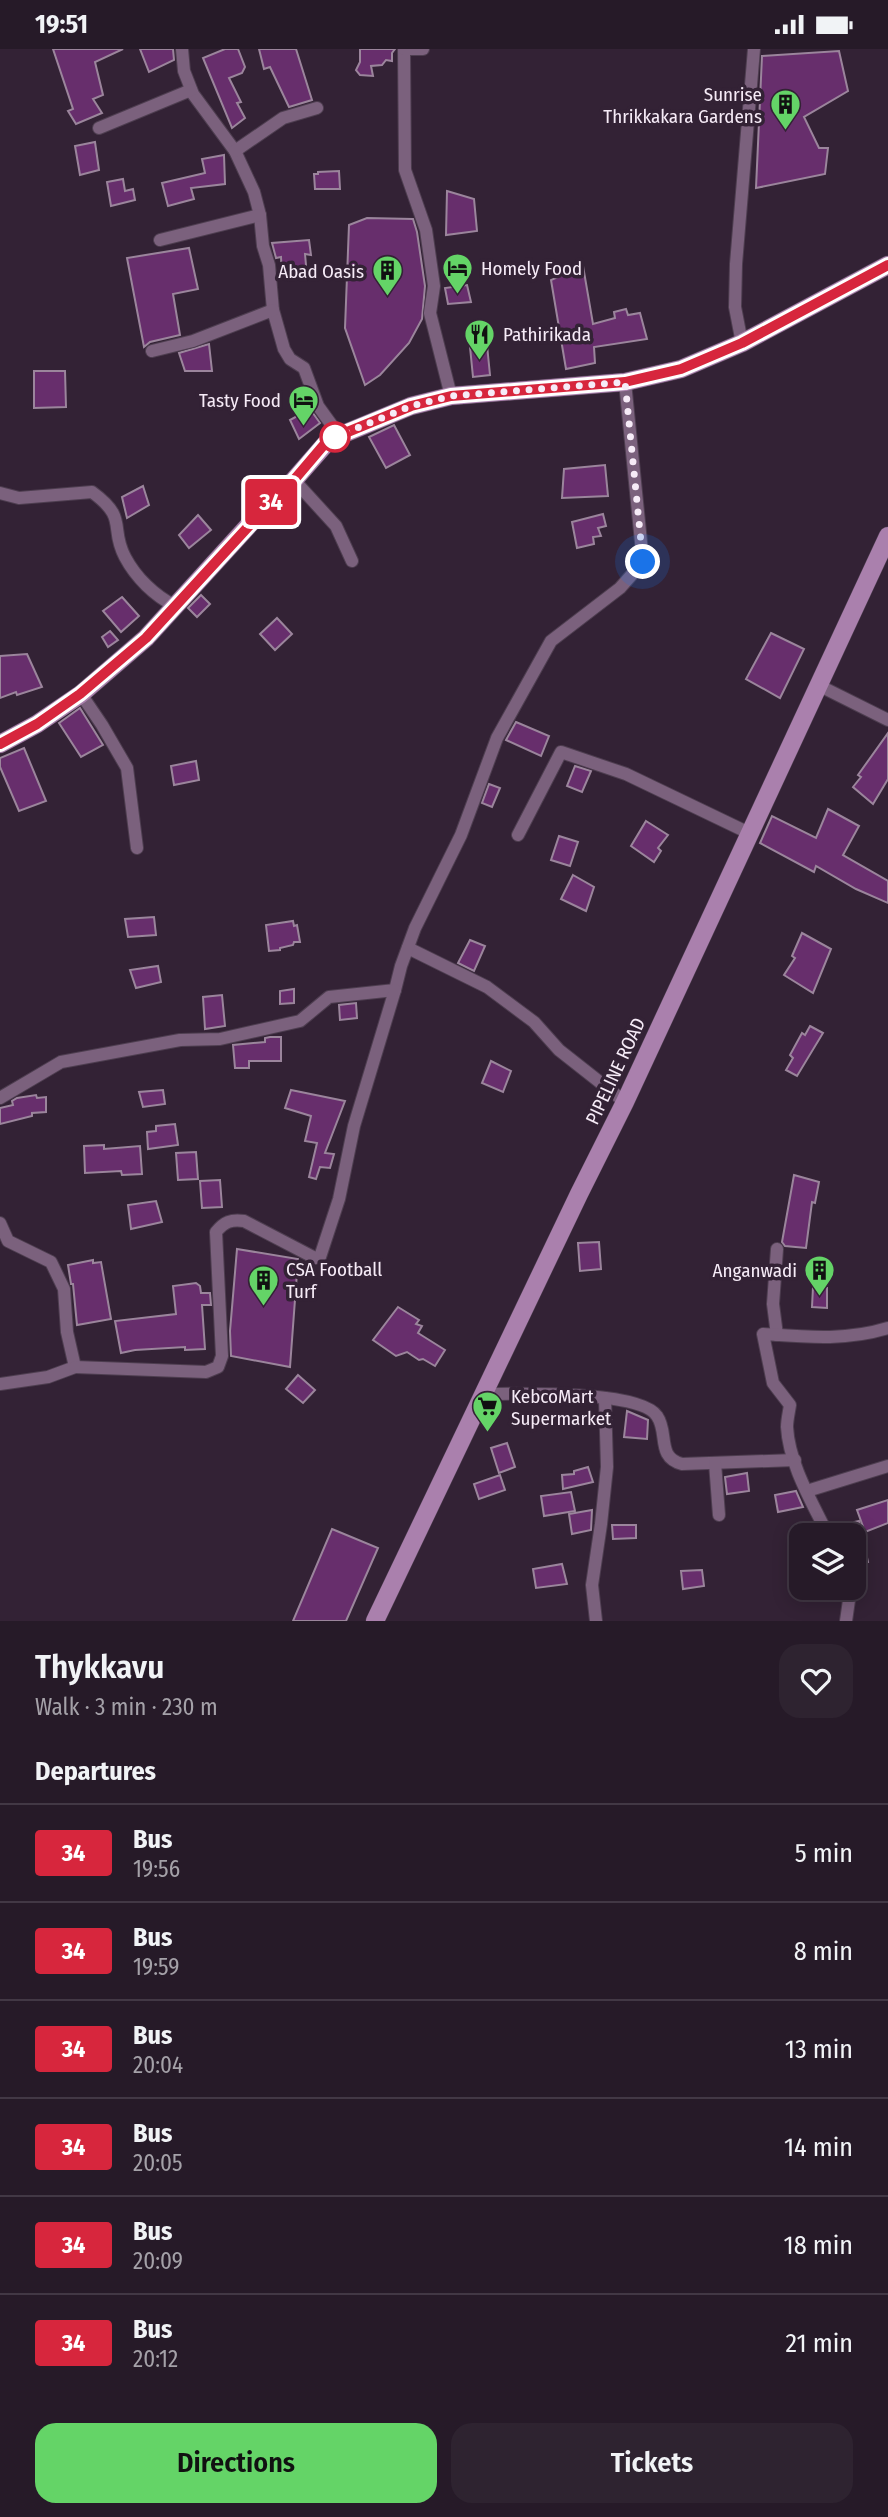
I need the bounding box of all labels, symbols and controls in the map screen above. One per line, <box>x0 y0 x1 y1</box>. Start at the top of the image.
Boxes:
text: 19:51 <box>35 9 88 40</box>
place label: Sunrise Thrikkakara Gardens <box>603 83 762 128</box>
building icon: Sunrise Thrikkakara Gardens <box>768 88 802 132</box>
hotel icon: Homely Food <box>441 251 475 295</box>
building icon: Abad Oasis <box>370 254 404 298</box>
place label: Homely Food <box>481 257 582 280</box>
place label: Abad Oasis <box>278 260 364 283</box>
restaurant icon: Pathirikada <box>463 317 497 361</box>
place label: Pathirikada <box>503 323 591 346</box>
hotel icon: Tasty Food <box>287 383 321 427</box>
place label: Tasty Food <box>199 389 281 412</box>
unlabelled marker <box>320 422 350 452</box>
line badge: 34 <box>240 479 302 525</box>
text: 34 <box>259 488 283 516</box>
your location <box>625 544 660 579</box>
street label: PIPELINE ROAD <box>581 1014 650 1128</box>
building icon: Anganwadi <box>803 1253 837 1297</box>
place label: CSA Football Turf <box>286 1258 382 1303</box>
place label: Anganwadi <box>713 1259 797 1282</box>
building icon: CSA Football Turf <box>246 1263 280 1307</box>
place label: KebcoMart Supermarket <box>511 1385 612 1430</box>
supermarket icon: KebcoMart Supermarket <box>471 1390 505 1434</box>
map controls <box>789 1523 866 1600</box>
button: layers <box>789 1523 866 1600</box>
button: heart <box>779 1644 853 1718</box>
text: Thykkavu <box>35 1647 164 1687</box>
text: Walk · 3 min · 230 m <box>35 1693 218 1721</box>
text: Departures <box>35 1756 156 1787</box>
text: Bus <box>133 1824 172 1855</box>
text: 5 min <box>795 1838 853 1869</box>
text: 34 <box>62 1839 85 1867</box>
text: 19:56 <box>133 1855 180 1883</box>
text: Bus <box>133 1922 172 1953</box>
text: 8 min <box>794 1936 853 1967</box>
text: 34 <box>62 1937 85 1965</box>
text: 19:59 <box>133 1953 180 1981</box>
text: Bus <box>133 2020 172 2051</box>
text: 13 min <box>785 2034 853 2065</box>
text: 34 <box>62 2035 85 2063</box>
text: 20:04 <box>133 2051 183 2079</box>
text: Bus <box>133 2118 172 2149</box>
text: 14 min <box>784 2132 853 2163</box>
text: 34 <box>62 2133 85 2161</box>
text: 20:05 <box>133 2149 183 2177</box>
text: Bus <box>133 2216 172 2247</box>
text: 18 min <box>784 2230 853 2261</box>
text: 34 <box>62 2231 85 2259</box>
text: 20:09 <box>133 2247 183 2275</box>
text: Bus <box>133 2314 172 2345</box>
text: 21 min <box>786 2328 853 2359</box>
text: 34 <box>62 2329 85 2357</box>
text: 20:12 <box>133 2345 178 2373</box>
button: Directions <box>35 2423 437 2503</box>
button: Tickets <box>451 2423 853 2503</box>

